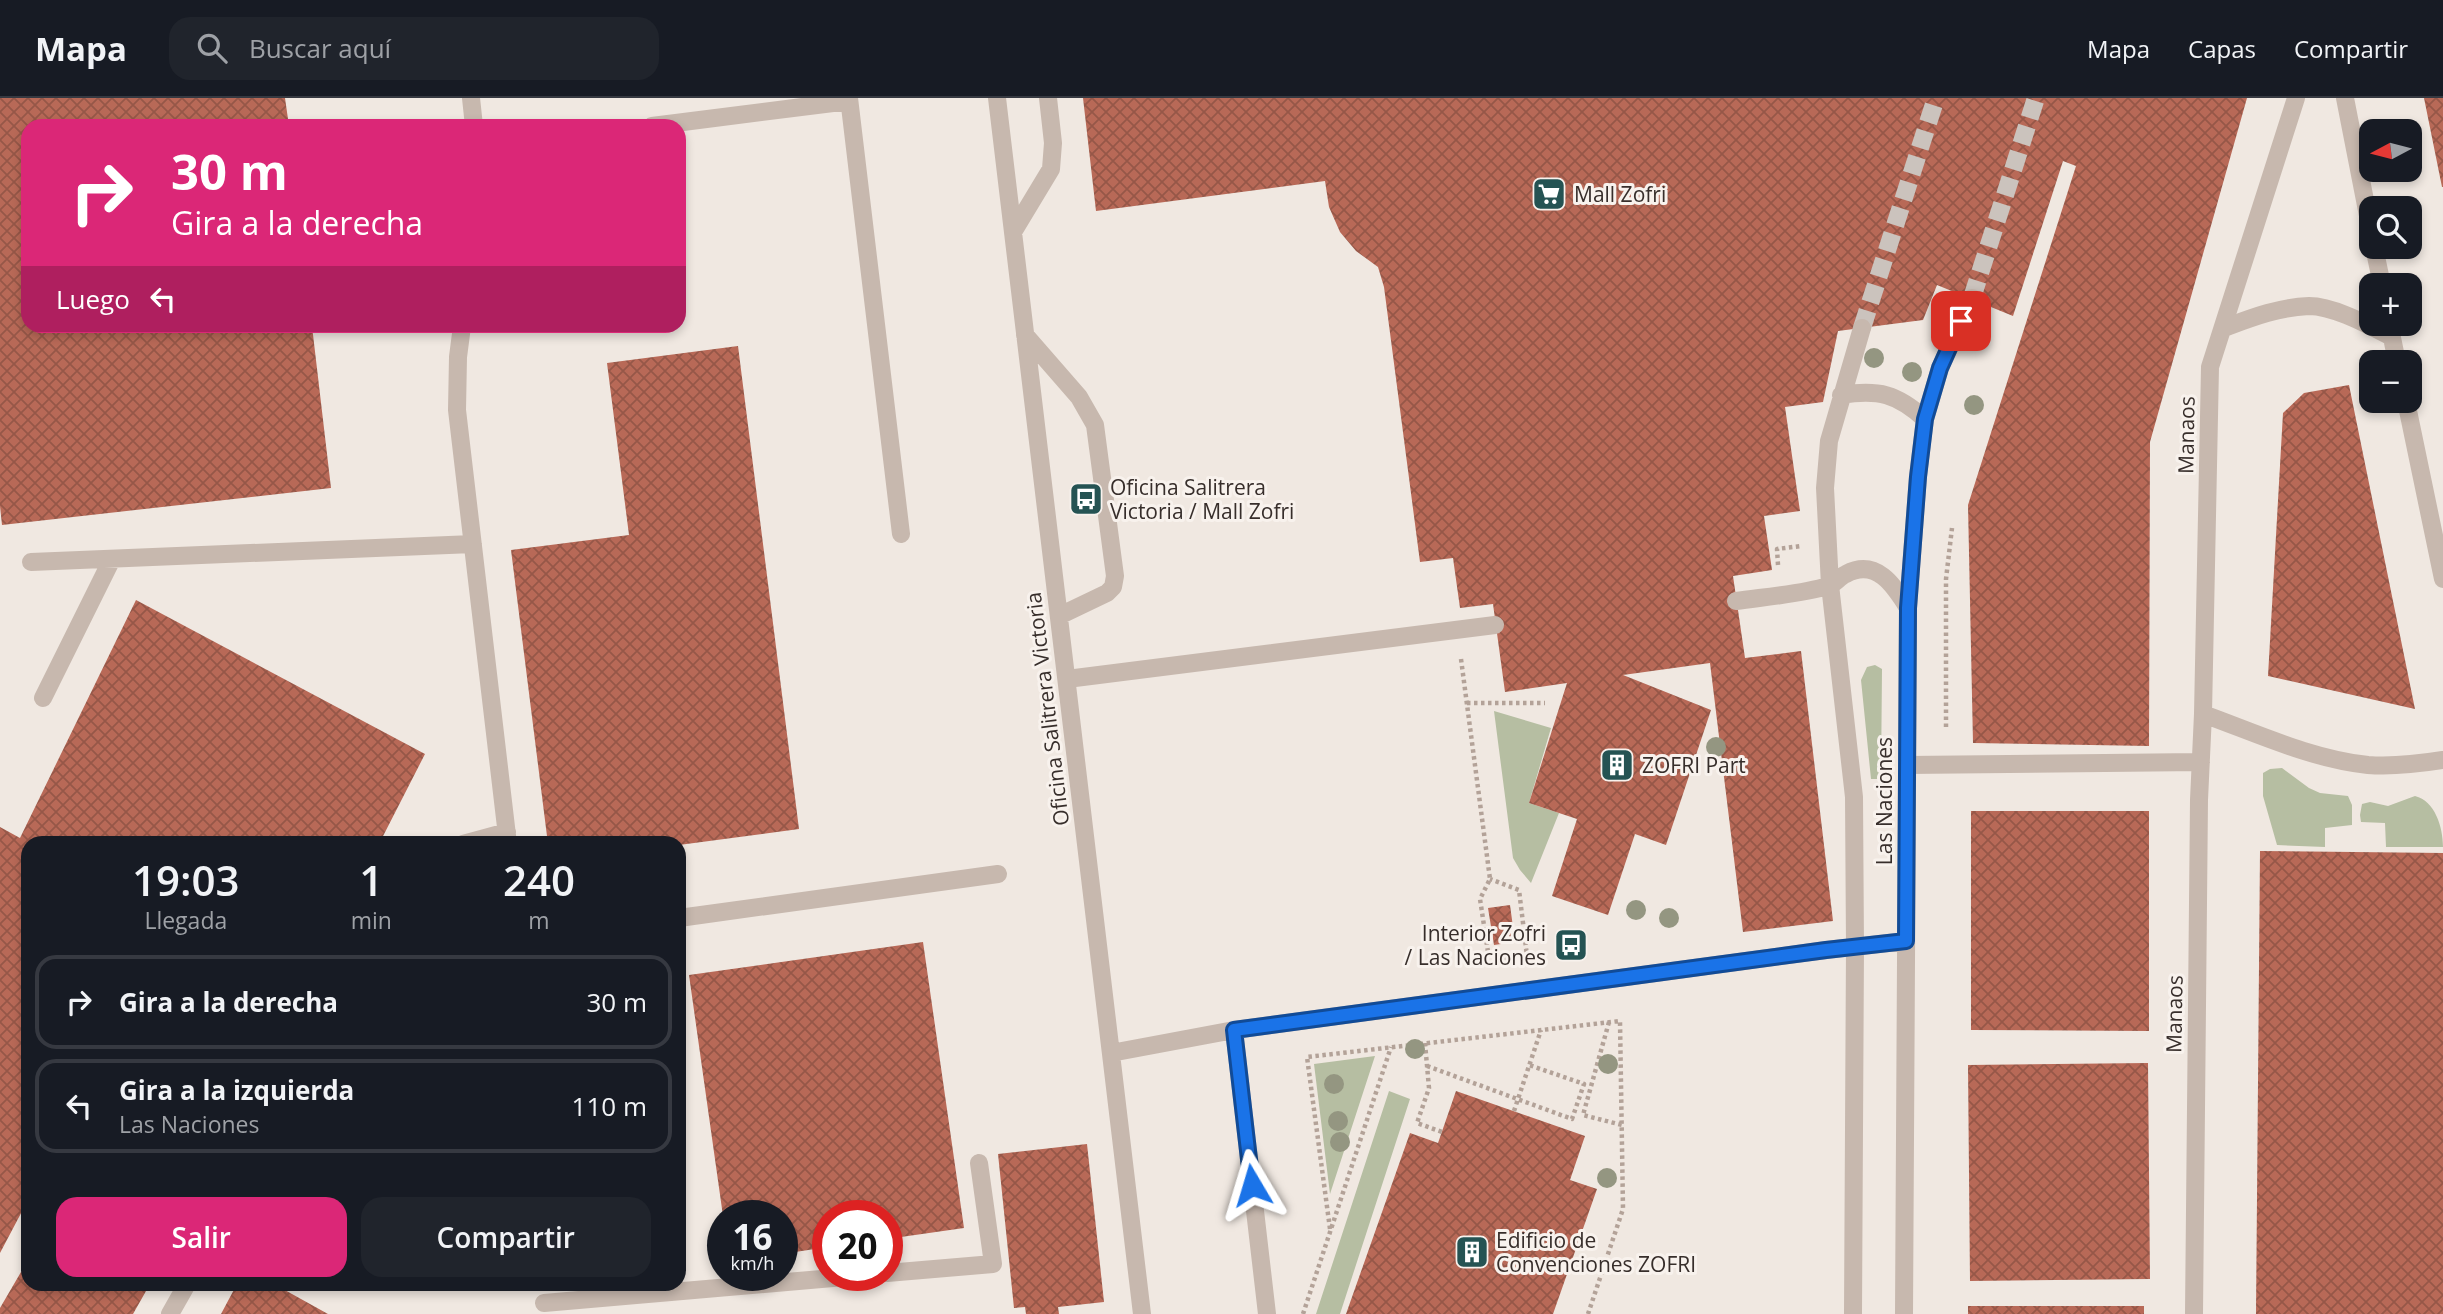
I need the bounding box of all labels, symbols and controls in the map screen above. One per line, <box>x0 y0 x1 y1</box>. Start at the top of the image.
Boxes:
search box <box>169 17 659 80</box>
text: Mapa <box>35 26 127 71</box>
icon: search <box>193 29 231 67</box>
text: Buscar aquí <box>249 30 391 66</box>
text: Mapa <box>2087 32 2150 65</box>
text: Capas <box>2188 32 2256 65</box>
text: Compartir <box>2294 32 2408 65</box>
north arrow <box>2359 119 2422 182</box>
map controls <box>2359 119 2422 413</box>
text: 30 m <box>171 138 288 204</box>
icon: right <box>56 147 147 238</box>
supermarket icon: Mall Zofri <box>1530 175 1568 213</box>
place label: Mall Zofri <box>1574 180 1666 208</box>
button: search <box>2359 196 2422 259</box>
text: Gira a la derecha <box>171 201 423 244</box>
button: + <box>2359 273 2422 336</box>
icon: left <box>144 280 182 318</box>
text: Luego <box>56 281 130 317</box>
pin <box>1931 291 1991 351</box>
icon: arrive <box>1942 302 1980 340</box>
button: − <box>2359 350 2422 413</box>
street label: Manaos <box>2171 396 2201 474</box>
place label: Oficina Salitrera Victoria / Mall Zofri <box>1110 473 1294 525</box>
bus stop icon: Oficina Salitrera Victoria / Mall Zofri <box>1067 480 1105 518</box>
street label: Oficina Salitrera Victoria <box>1019 591 1075 827</box>
street label: Las Naciones <box>1870 737 1898 865</box>
building icon: ZOFRI Part <box>1598 746 1636 784</box>
place label: ZOFRI Part <box>1642 751 1746 779</box>
text: 19:03 <box>132 851 240 908</box>
text: 1 <box>359 851 383 908</box>
text: 240 <box>503 851 575 908</box>
text: Llegada <box>144 904 227 936</box>
text: min <box>351 904 392 936</box>
text: m <box>528 904 550 936</box>
place label: Interior Zofri / Las Naciones <box>1405 919 1546 971</box>
bus stop icon: Interior Zofri / Las Naciones <box>1552 926 1590 964</box>
street label: Manaos <box>2159 975 2189 1053</box>
icon: right <box>60 983 98 1021</box>
text: Gira a la derecha <box>119 984 338 1020</box>
text: 30 m <box>586 984 647 1020</box>
text: Gira a la izquierda <box>119 1072 354 1108</box>
icon: left <box>60 1087 98 1125</box>
text: 110 m <box>572 1088 647 1124</box>
text: Las Naciones <box>119 1108 259 1140</box>
position arrow <box>1215 1148 1289 1222</box>
button: Salir <box>56 1197 347 1277</box>
button: Compartir <box>361 1197 651 1277</box>
speed limit sign: 20 <box>812 1200 903 1291</box>
text: 16 <box>732 1213 773 1260</box>
place label: Edificio de Convenciones ZOFRI <box>1496 1226 1696 1278</box>
building icon: Edificio de Convenciones ZOFRI <box>1453 1233 1491 1271</box>
text: km/h <box>731 1251 774 1275</box>

